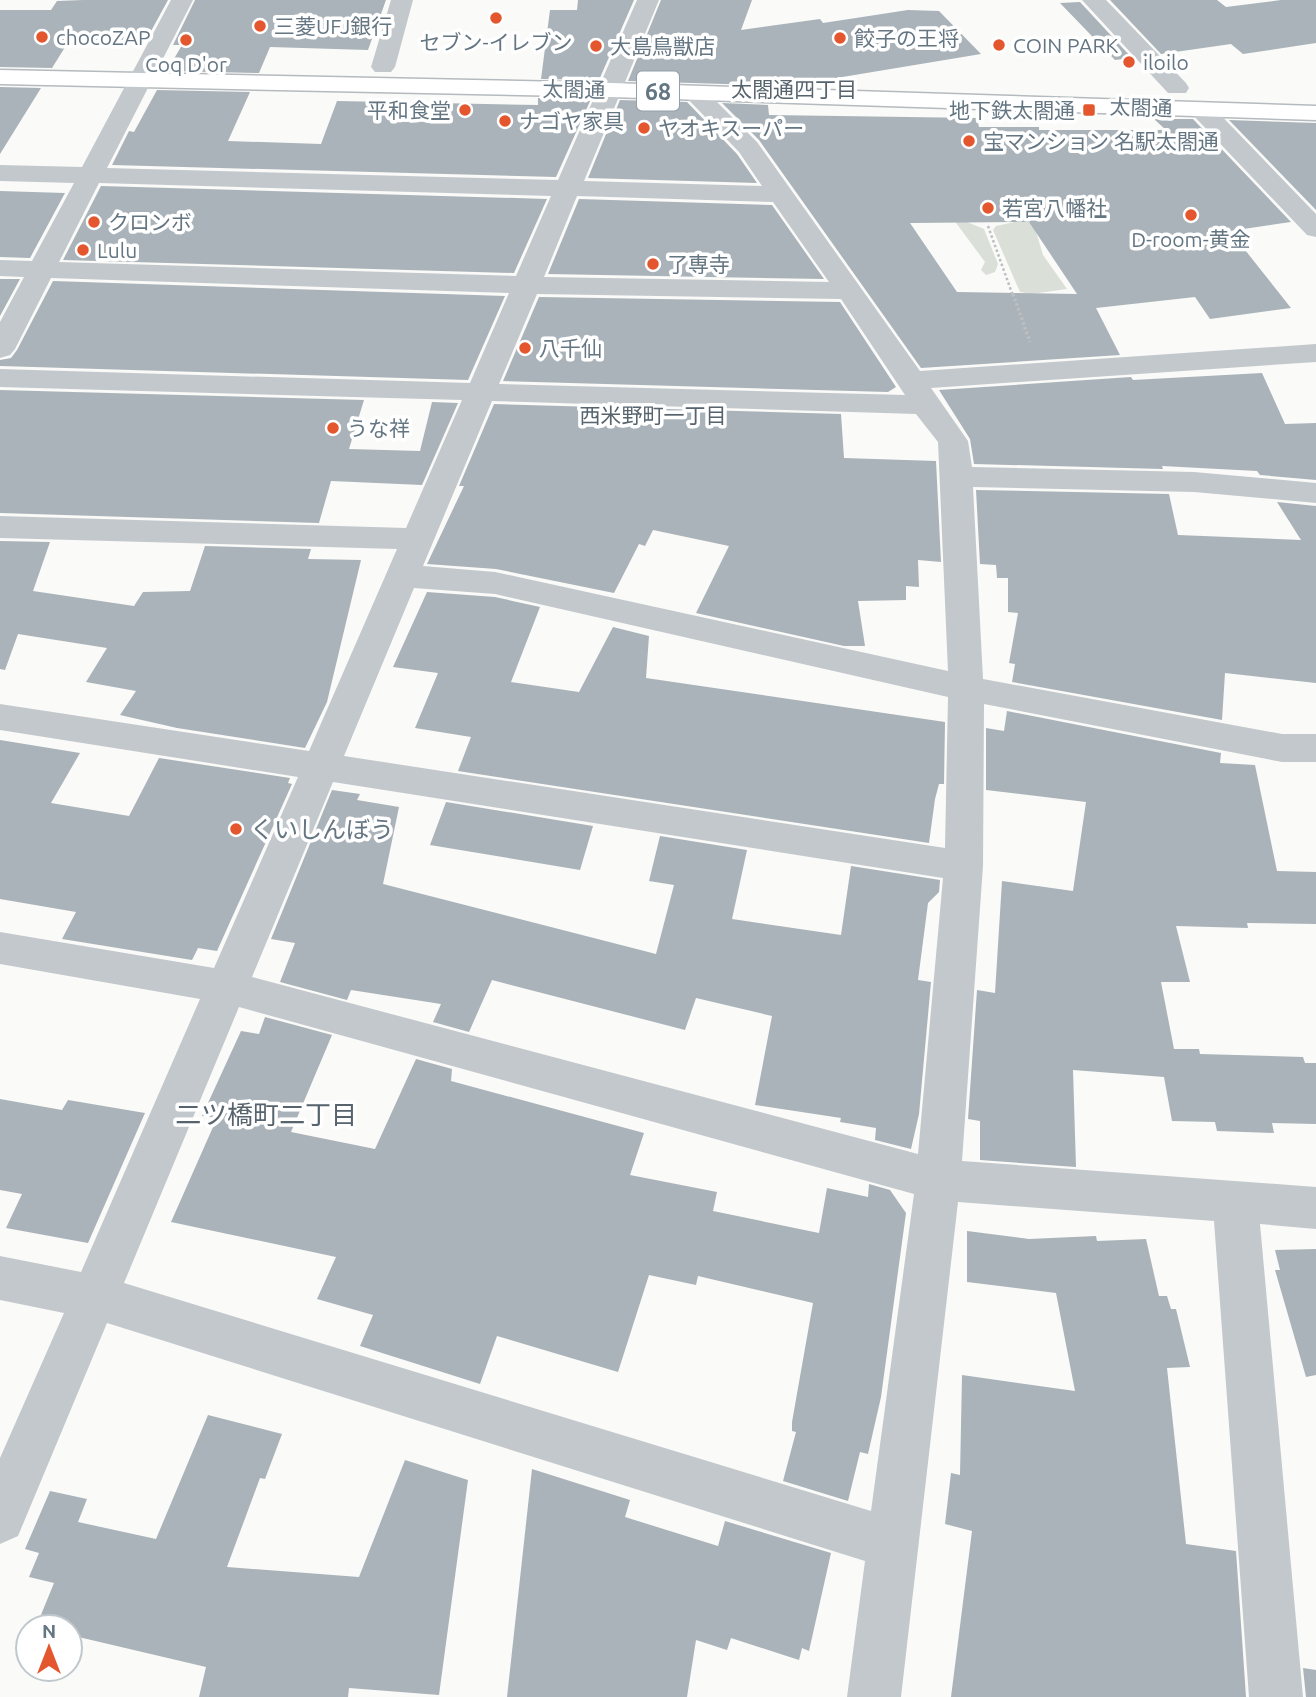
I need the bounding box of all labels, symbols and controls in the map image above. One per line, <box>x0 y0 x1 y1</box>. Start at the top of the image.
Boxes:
marker: セブン-イレブン <box>488 10 504 26</box>
place label: 三菱UFJ銀行 <box>274 14 392 38</box>
marker: 三菱UFJ銀行 <box>252 18 268 34</box>
place label: chocoZAP <box>56 25 151 49</box>
place label: 餃子の王将 <box>854 26 959 50</box>
marker: chocoZAP <box>34 29 50 45</box>
place label: セブン-イレブン <box>419 30 573 54</box>
marker: 餃子の王将 <box>832 30 848 46</box>
marker: Coq D'or <box>178 32 194 48</box>
place label: COIN PARK <box>1013 33 1119 57</box>
place label: 大島鳥獣店 <box>610 34 715 58</box>
marker: COIN PARK <box>991 37 1007 53</box>
marker: 大島鳥獣店 <box>588 38 604 54</box>
place label: iloilo <box>1143 50 1189 74</box>
place label: Coq D'or <box>145 52 227 76</box>
marker: iloilo <box>1121 54 1137 70</box>
road number: 68 <box>637 72 679 110</box>
street label: 太閤通 <box>542 76 606 102</box>
district label: 太閤通四丁目 <box>731 77 857 101</box>
street label: 太閤通 <box>1109 94 1173 120</box>
place label: 平和食堂 <box>367 98 451 122</box>
place label: 地下鉄太閤通 <box>949 98 1075 122</box>
marker: 平和食堂 <box>457 102 473 118</box>
marker: 地下鉄太閤通 <box>1081 102 1097 118</box>
place label: ナゴヤ家具 <box>519 109 624 133</box>
marker: ナゴヤ家具 <box>497 113 513 129</box>
place label: ヤオキスーパー <box>658 116 804 140</box>
marker: ヤオキスーパー <box>636 120 652 136</box>
place label: 宝マンション 名駅太閤通 <box>983 129 1219 153</box>
marker: 宝マンション 名駅太閤通 <box>961 133 977 149</box>
place label: 若宮八幡社 <box>1002 196 1107 220</box>
marker: 若宮八幡社 <box>980 200 996 216</box>
marker: D-room-黄金 <box>1183 207 1199 223</box>
place label: クロンボ <box>108 210 192 234</box>
marker: クロンボ <box>86 214 102 230</box>
place label: D-room-黄金 <box>1131 227 1251 251</box>
place label: Lulu <box>97 238 137 262</box>
marker: Lulu <box>75 242 91 258</box>
place label: 了専寺 <box>667 252 730 276</box>
marker: 了専寺 <box>645 256 661 272</box>
place label: 八千仙 <box>539 336 602 360</box>
marker: 八千仙 <box>517 340 533 356</box>
district label: 西米野町一丁目 <box>580 403 727 427</box>
place label: うな祥 <box>347 416 410 440</box>
marker: うな祥 <box>325 420 341 436</box>
place label: くいしんぼう <box>250 816 394 843</box>
marker: くいしんぼう <box>228 821 244 837</box>
district label: 二ツ橋町二丁目 <box>175 1100 357 1129</box>
north arrow <box>14 1613 84 1683</box>
text: N <box>42 1620 56 1642</box>

